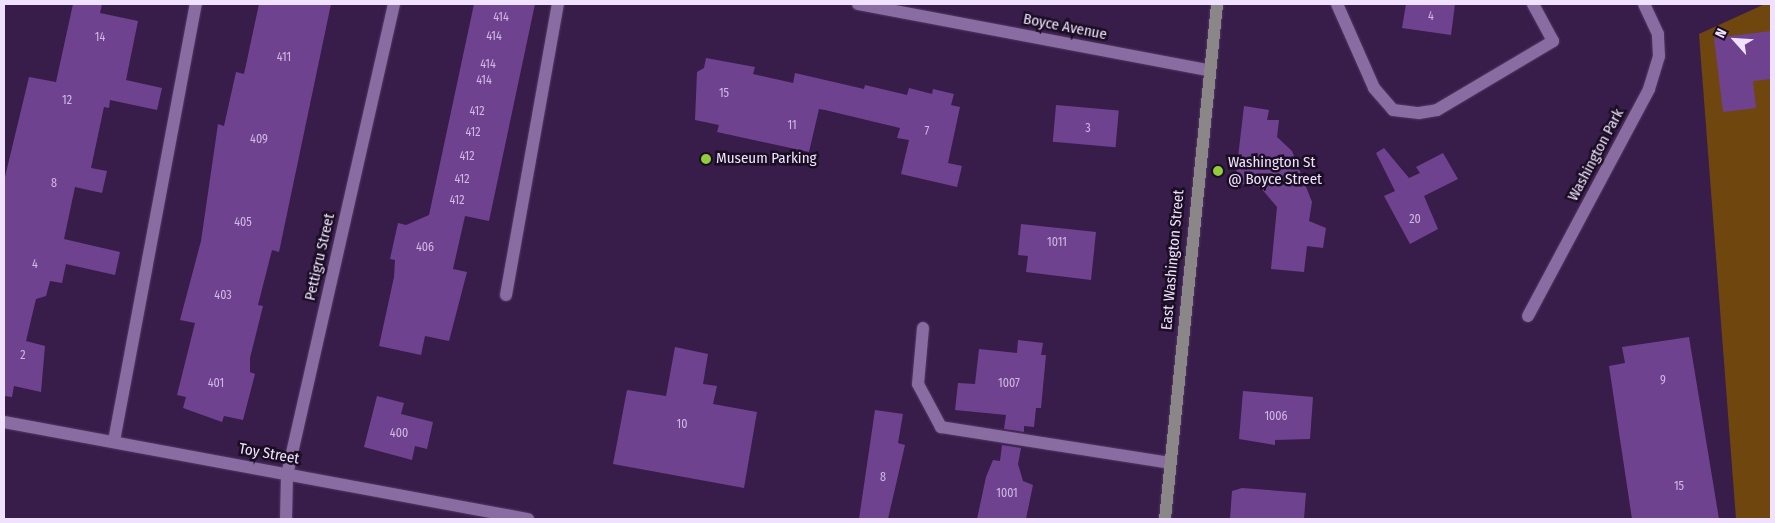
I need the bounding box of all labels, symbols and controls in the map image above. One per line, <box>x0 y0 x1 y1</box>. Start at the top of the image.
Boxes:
street label: Boyce Avenue <box>1022 10 1108 44</box>
house number: 4 <box>1428 10 1434 24</box>
house number: 414 <box>493 11 509 25</box>
north arrow <box>1710 15 1760 65</box>
text: N <box>1712 26 1731 41</box>
house number: 414 <box>486 30 502 44</box>
house number: 14 <box>95 31 105 45</box>
house number: 411 <box>277 51 291 65</box>
house number: 414 <box>480 58 496 72</box>
house number: 414 <box>476 74 492 88</box>
house number: 15 <box>719 87 729 101</box>
house number: 12 <box>62 94 72 108</box>
house number: 412 <box>469 105 485 119</box>
street label: Washington Park <box>1564 106 1628 204</box>
house number: 11 <box>787 119 797 133</box>
house number: 3 <box>1085 122 1091 136</box>
house number: 7 <box>925 125 929 139</box>
house number: 412 <box>465 126 481 140</box>
house number: 409 <box>250 133 268 147</box>
house number: 412 <box>459 150 475 164</box>
place label: Museum Parking <box>716 150 817 168</box>
marker: Museum Parking <box>700 153 712 165</box>
place label: Washington St @ Boyce Street <box>1228 153 1322 188</box>
marker: Washington St @ Boyce Street <box>1212 165 1224 177</box>
house number: 412 <box>454 173 470 187</box>
house number: 8 <box>51 177 57 191</box>
street label: East Washington Street <box>1158 189 1188 331</box>
house number: 412 <box>449 194 465 208</box>
street label: Pettigru Street <box>301 212 339 302</box>
house number: 20 <box>1409 213 1421 227</box>
house number: 405 <box>234 216 252 230</box>
house number: 1011 <box>1047 236 1067 250</box>
house number: 406 <box>416 241 434 255</box>
house number: 4 <box>32 258 38 272</box>
house number: 403 <box>214 289 232 303</box>
house number: 2 <box>20 349 26 363</box>
house number: 9 <box>1660 374 1666 388</box>
house number: 401 <box>208 377 224 391</box>
house number: 1007 <box>998 377 1020 391</box>
house number: 1006 <box>1264 410 1288 424</box>
house number: 10 <box>677 418 687 432</box>
house number: 400 <box>390 427 408 441</box>
street label: Toy Street <box>237 440 301 468</box>
house number: 8 <box>880 471 886 485</box>
house number: 15 <box>1674 480 1684 494</box>
house number: 1001 <box>996 487 1018 501</box>

